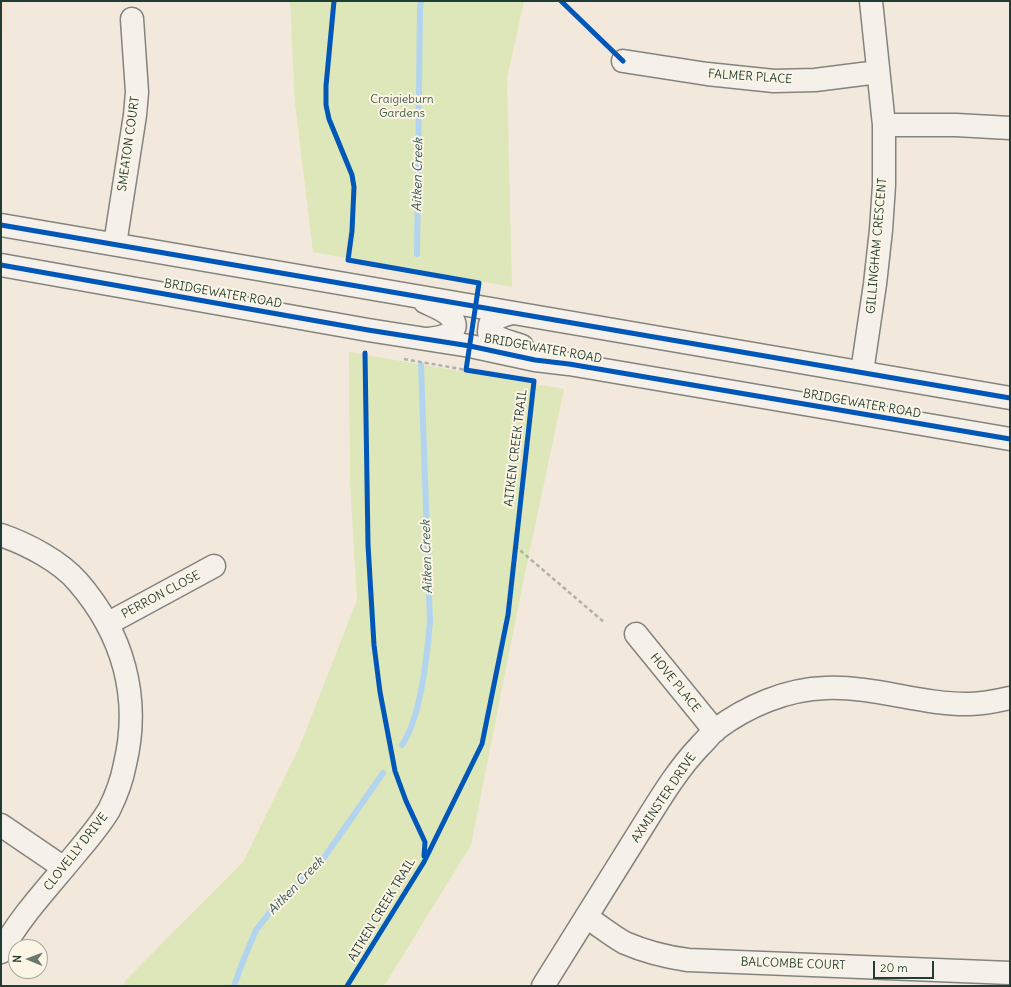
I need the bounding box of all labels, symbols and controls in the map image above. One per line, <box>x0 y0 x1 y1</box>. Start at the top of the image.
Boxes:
street label: FALMER PLACE <box>708 67 792 87</box>
park label: Craigieburn Gardens <box>370 93 434 121</box>
street label: SMEATON COURT <box>115 96 143 192</box>
water label: Aitken Creek <box>410 138 426 212</box>
street label: GILLINGHAM CRESCENT <box>864 177 890 315</box>
street label: BRIDGEWATER ROAD <box>163 277 283 311</box>
street label: BRIDGEWATER ROAD <box>483 332 603 366</box>
street label: BRIDGEWATER ROAD <box>802 387 922 421</box>
street label: AITKEN CREEK TRAIL <box>502 389 530 507</box>
water label: Aitken Creek <box>418 520 436 594</box>
street label: PERRON CLOSE <box>119 568 203 622</box>
street label: HOVE PLACE <box>647 651 703 715</box>
street label: AXMINSTER DRIVE <box>629 750 699 846</box>
street label: CLOVELLY DRIVE <box>41 810 111 894</box>
water label: Aitken Creek <box>265 854 327 918</box>
street label: AITKEN CREEK TRAIL <box>345 856 419 964</box>
north arrow <box>8 939 48 979</box>
scale bar <box>875 953 936 979</box>
text: N <box>10 955 24 963</box>
street label: BALCOMBE COURT <box>740 955 846 973</box>
text: 20 m <box>880 960 908 975</box>

